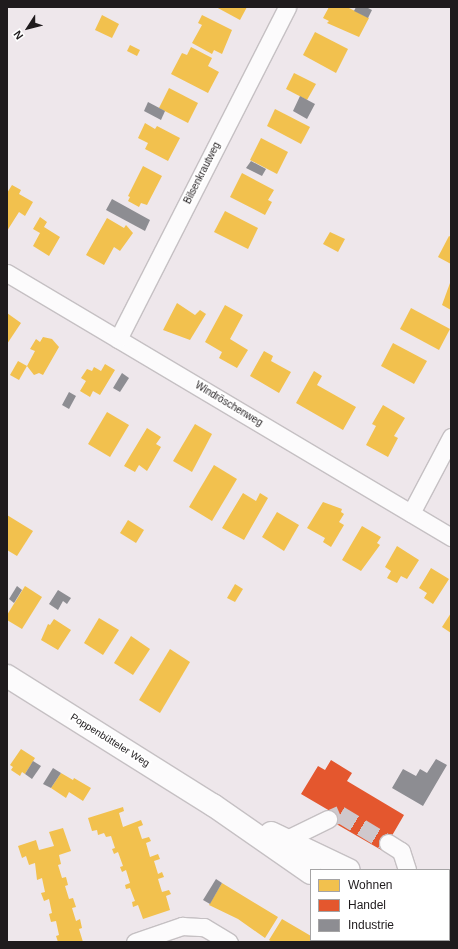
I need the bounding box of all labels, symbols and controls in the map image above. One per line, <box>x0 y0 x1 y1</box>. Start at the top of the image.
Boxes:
north arrow <box>8 8 48 48</box>
text: N <box>11 28 25 42</box>
street label: Bilsenkrautweg <box>181 140 223 206</box>
street label: Windröschenweg <box>193 379 265 429</box>
street label: Poppenbütteler Weg <box>68 711 152 769</box>
legend <box>310 869 450 941</box>
text: Wohnen <box>348 878 392 892</box>
text: Handel <box>348 898 386 912</box>
text: Industrie <box>348 918 394 932</box>

